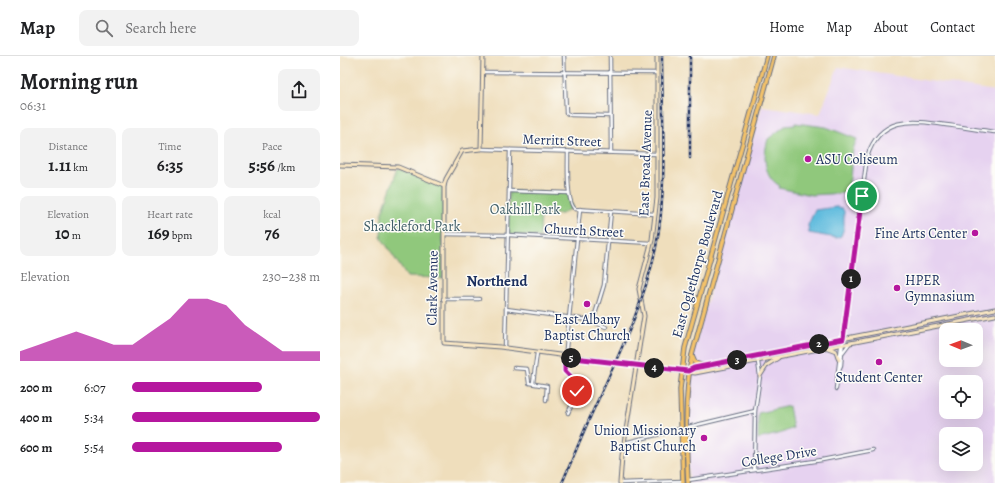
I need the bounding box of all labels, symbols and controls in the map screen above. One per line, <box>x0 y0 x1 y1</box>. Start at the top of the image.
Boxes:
search box <box>79 10 359 46</box>
text: Map <box>20 15 55 41</box>
icon: search <box>93 17 115 39</box>
text: Search here <box>125 18 197 38</box>
text: Home <box>769 18 804 37</box>
text: Map <box>826 18 852 37</box>
text: About <box>874 18 908 37</box>
text: Contact <box>930 18 975 37</box>
text: Morning run <box>20 67 138 97</box>
button: share <box>278 69 320 111</box>
text: 06:31 <box>20 97 46 114</box>
street label: East Broad Avenue <box>634 109 657 217</box>
street label: Merritt Street <box>522 130 602 151</box>
text: Distance <box>48 139 88 154</box>
text: Time <box>159 139 181 154</box>
text: Pace <box>262 139 282 154</box>
place label: ASU Coliseum <box>815 150 898 169</box>
text: 1.11 <box>48 154 71 177</box>
text: 6:35 <box>157 154 183 177</box>
text: 5:56 <box>249 154 275 177</box>
marker: ASU Coliseum <box>803 154 813 164</box>
text: km <box>71 160 88 175</box>
text: /km <box>275 160 295 175</box>
pin <box>845 179 879 213</box>
icon: arrive <box>851 185 873 207</box>
street label: East Oglethorpe Boulevard <box>667 188 728 340</box>
park label: Oakhill Park <box>490 200 560 219</box>
text: Elevation <box>47 207 89 222</box>
text: Heart rate <box>147 207 193 222</box>
text: kcal <box>263 207 281 222</box>
park label: Shackleford Park <box>364 217 461 236</box>
street label: Church Street <box>544 219 625 242</box>
text: 10 <box>55 222 70 245</box>
text: 169 <box>148 222 170 245</box>
text: 76 <box>264 222 280 245</box>
place label: Fine Arts Center <box>874 224 968 243</box>
text: m <box>70 228 81 243</box>
text: bpm <box>170 228 192 243</box>
marker: Fine Arts Center <box>970 228 980 238</box>
street label: Clark Avenue <box>422 250 443 326</box>
text: Elevation <box>20 268 70 285</box>
text: 230–238 m <box>262 268 320 285</box>
pin: 1 <box>841 269 861 289</box>
district label: Northend <box>466 271 528 291</box>
text: 1 <box>849 271 853 286</box>
place label: HPER Gymnasium <box>905 271 975 306</box>
marker: HPER Gymnasium <box>892 283 902 293</box>
marker: East Albany Baptist Church <box>582 299 592 309</box>
place label: East Albany Baptist Church <box>544 310 631 345</box>
north arrow <box>939 323 983 367</box>
map controls <box>939 323 983 471</box>
pin: 2 <box>809 334 829 354</box>
text: 2 <box>816 336 822 351</box>
pin: 5 <box>561 348 581 368</box>
text: 5 <box>569 350 573 365</box>
pin: 3 <box>727 350 747 370</box>
text: 3 <box>735 352 739 367</box>
marker: Student Center <box>874 357 884 367</box>
pin: 4 <box>644 358 664 378</box>
text: 4 <box>651 360 657 375</box>
place label: Student Center <box>835 368 923 387</box>
pin <box>560 374 594 408</box>
button: locate <box>939 375 983 419</box>
text: 200 m <box>20 379 53 396</box>
text: 6:07 <box>84 379 106 396</box>
icon: check <box>566 380 588 402</box>
text: 400 m <box>20 409 52 426</box>
text: 5:34 <box>84 409 104 426</box>
place label: Union Missionary Baptist Church <box>594 421 697 456</box>
button: layers <box>939 427 983 471</box>
marker: Union Missionary Baptist Church <box>699 433 709 443</box>
text: 600 m <box>20 439 52 456</box>
text: 5:54 <box>84 439 104 456</box>
street label: College Drive <box>740 441 818 472</box>

